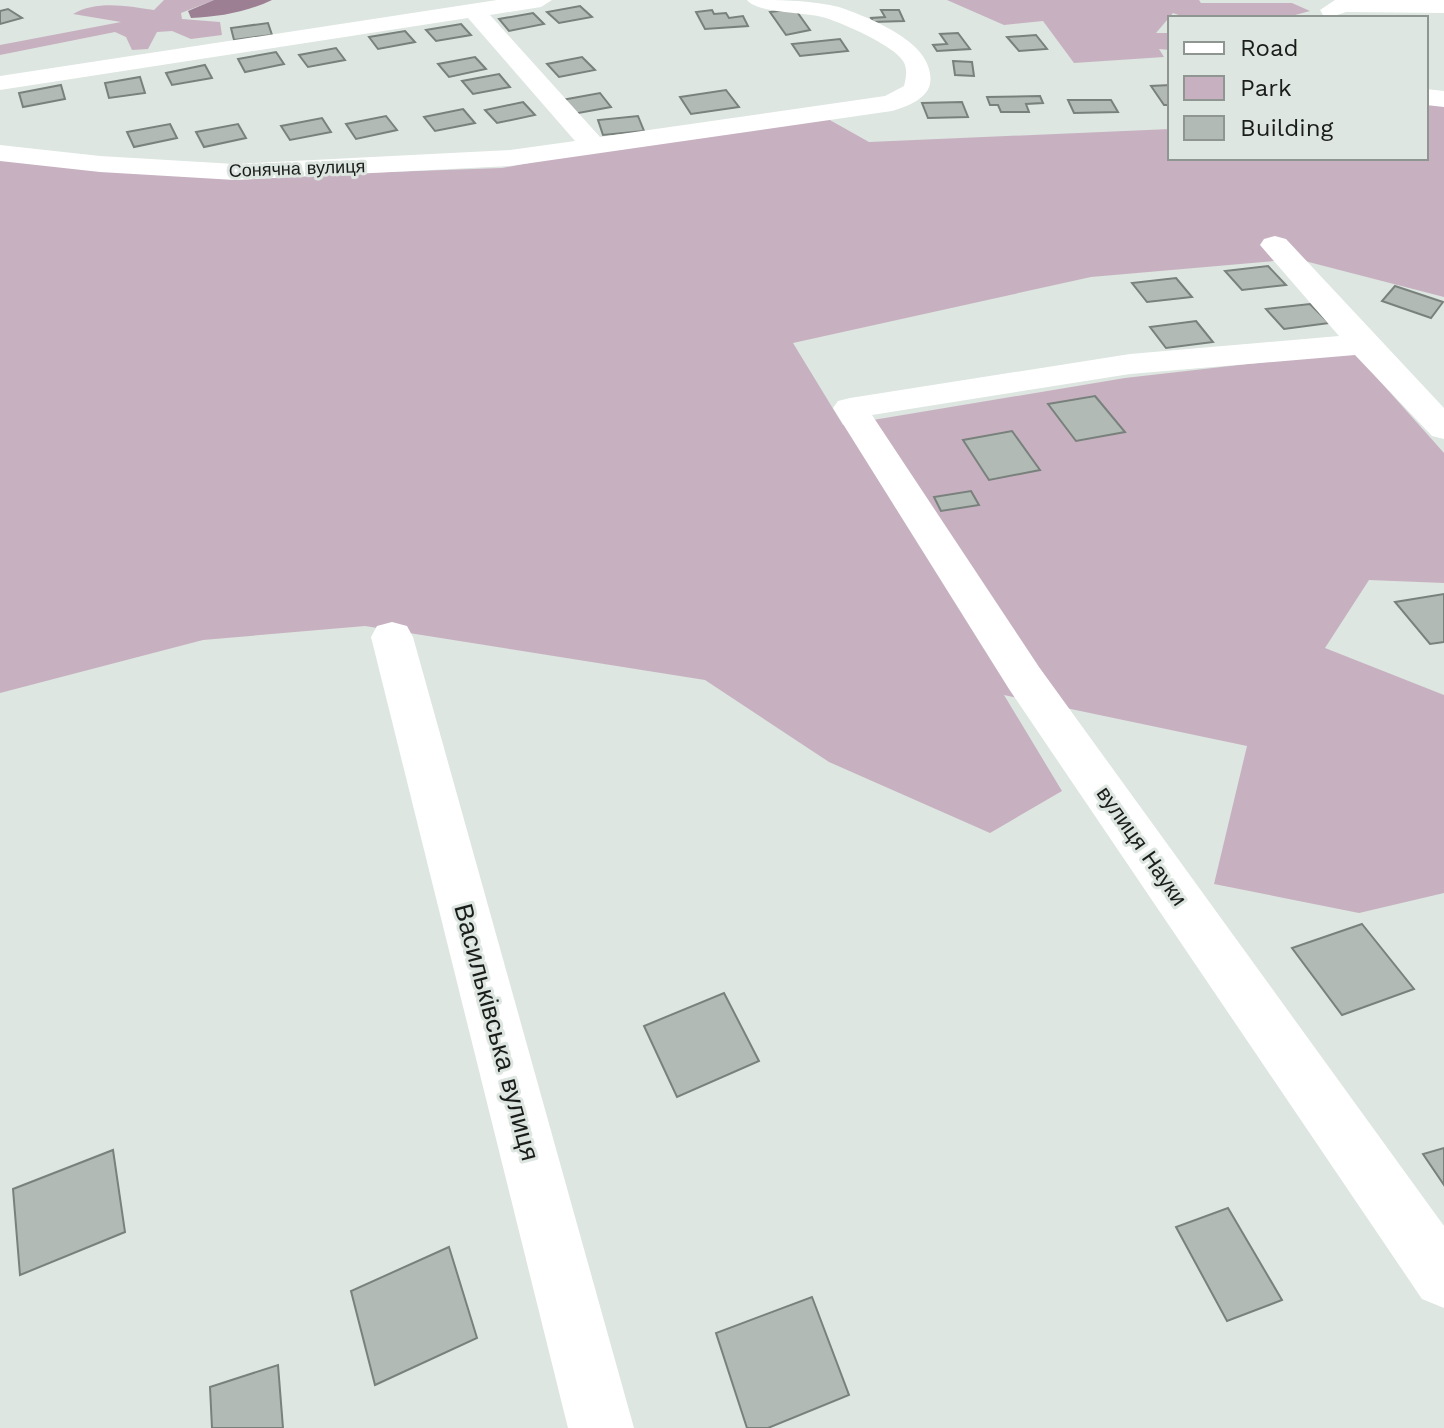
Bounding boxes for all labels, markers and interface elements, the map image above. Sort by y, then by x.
legend [1168,16,1428,160]
text: Road [1240,34,1299,62]
text: Park [1240,74,1292,102]
text: Building [1240,114,1333,142]
street label: Сонячна вулиця [228,155,366,181]
street label: вулиця Науки [1092,782,1192,910]
street label: Васильківська вулиця [448,900,546,1164]

